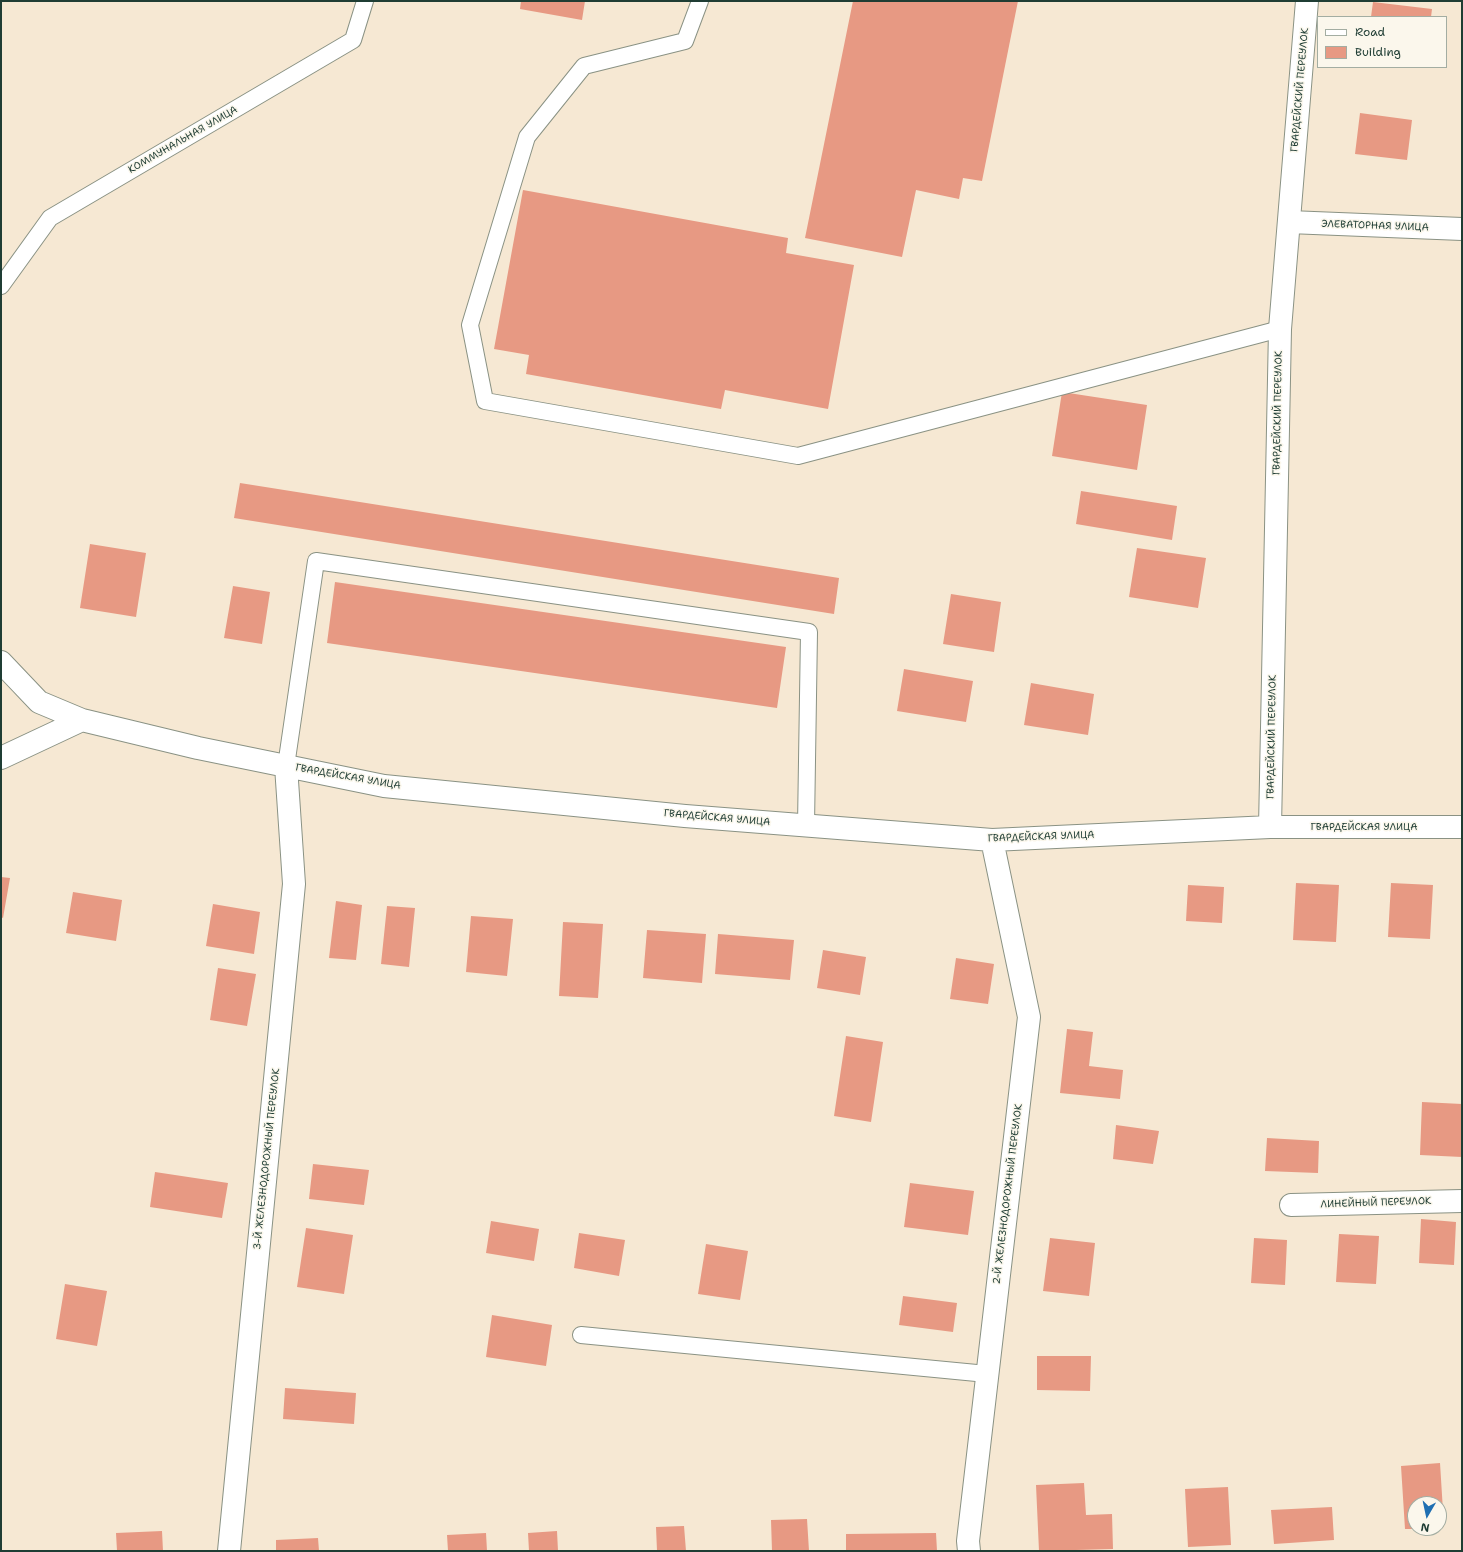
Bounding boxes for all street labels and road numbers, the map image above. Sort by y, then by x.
street label: ГВАРДЕЙСКИЙ ПЕРЕУЛОК [1289,27,1311,153]
street label: КОММУНАЛЬНАЯ УЛИЦА [126,104,240,176]
street label: ЭЛЕВАТОРНАЯ УЛИЦА [1321,218,1429,234]
street label: ГВАРДЕЙСКИЙ ПЕРЕУЛОК [1271,351,1285,475]
street label: ГВАРДЕЙСКИЙ ПЕРЕУЛОК [1265,675,1279,799]
street label: ГВАРДЕЙСКАЯ УЛИЦА [294,762,402,792]
street label: ГВАРДЕЙСКАЯ УЛИЦА [663,807,771,829]
street label: ГВАРДЕЙСКАЯ УЛИЦА [1311,821,1417,833]
street label: ГВАРДЕЙСКАЯ УЛИЦА [987,829,1095,845]
street label: 3-Й ЖЕЛЕЗНОДОРОЖНЫЙ ПЕРЕУЛОК [252,1068,282,1250]
street label: 2-Й ЖЕЛЕЗНОДОРОЖНЫЙ ПЕРЕУЛОК [991,1103,1025,1285]
street label: ЛИНЕЙНЫЙ ПЕРЕУЛОК [1320,1195,1432,1211]

